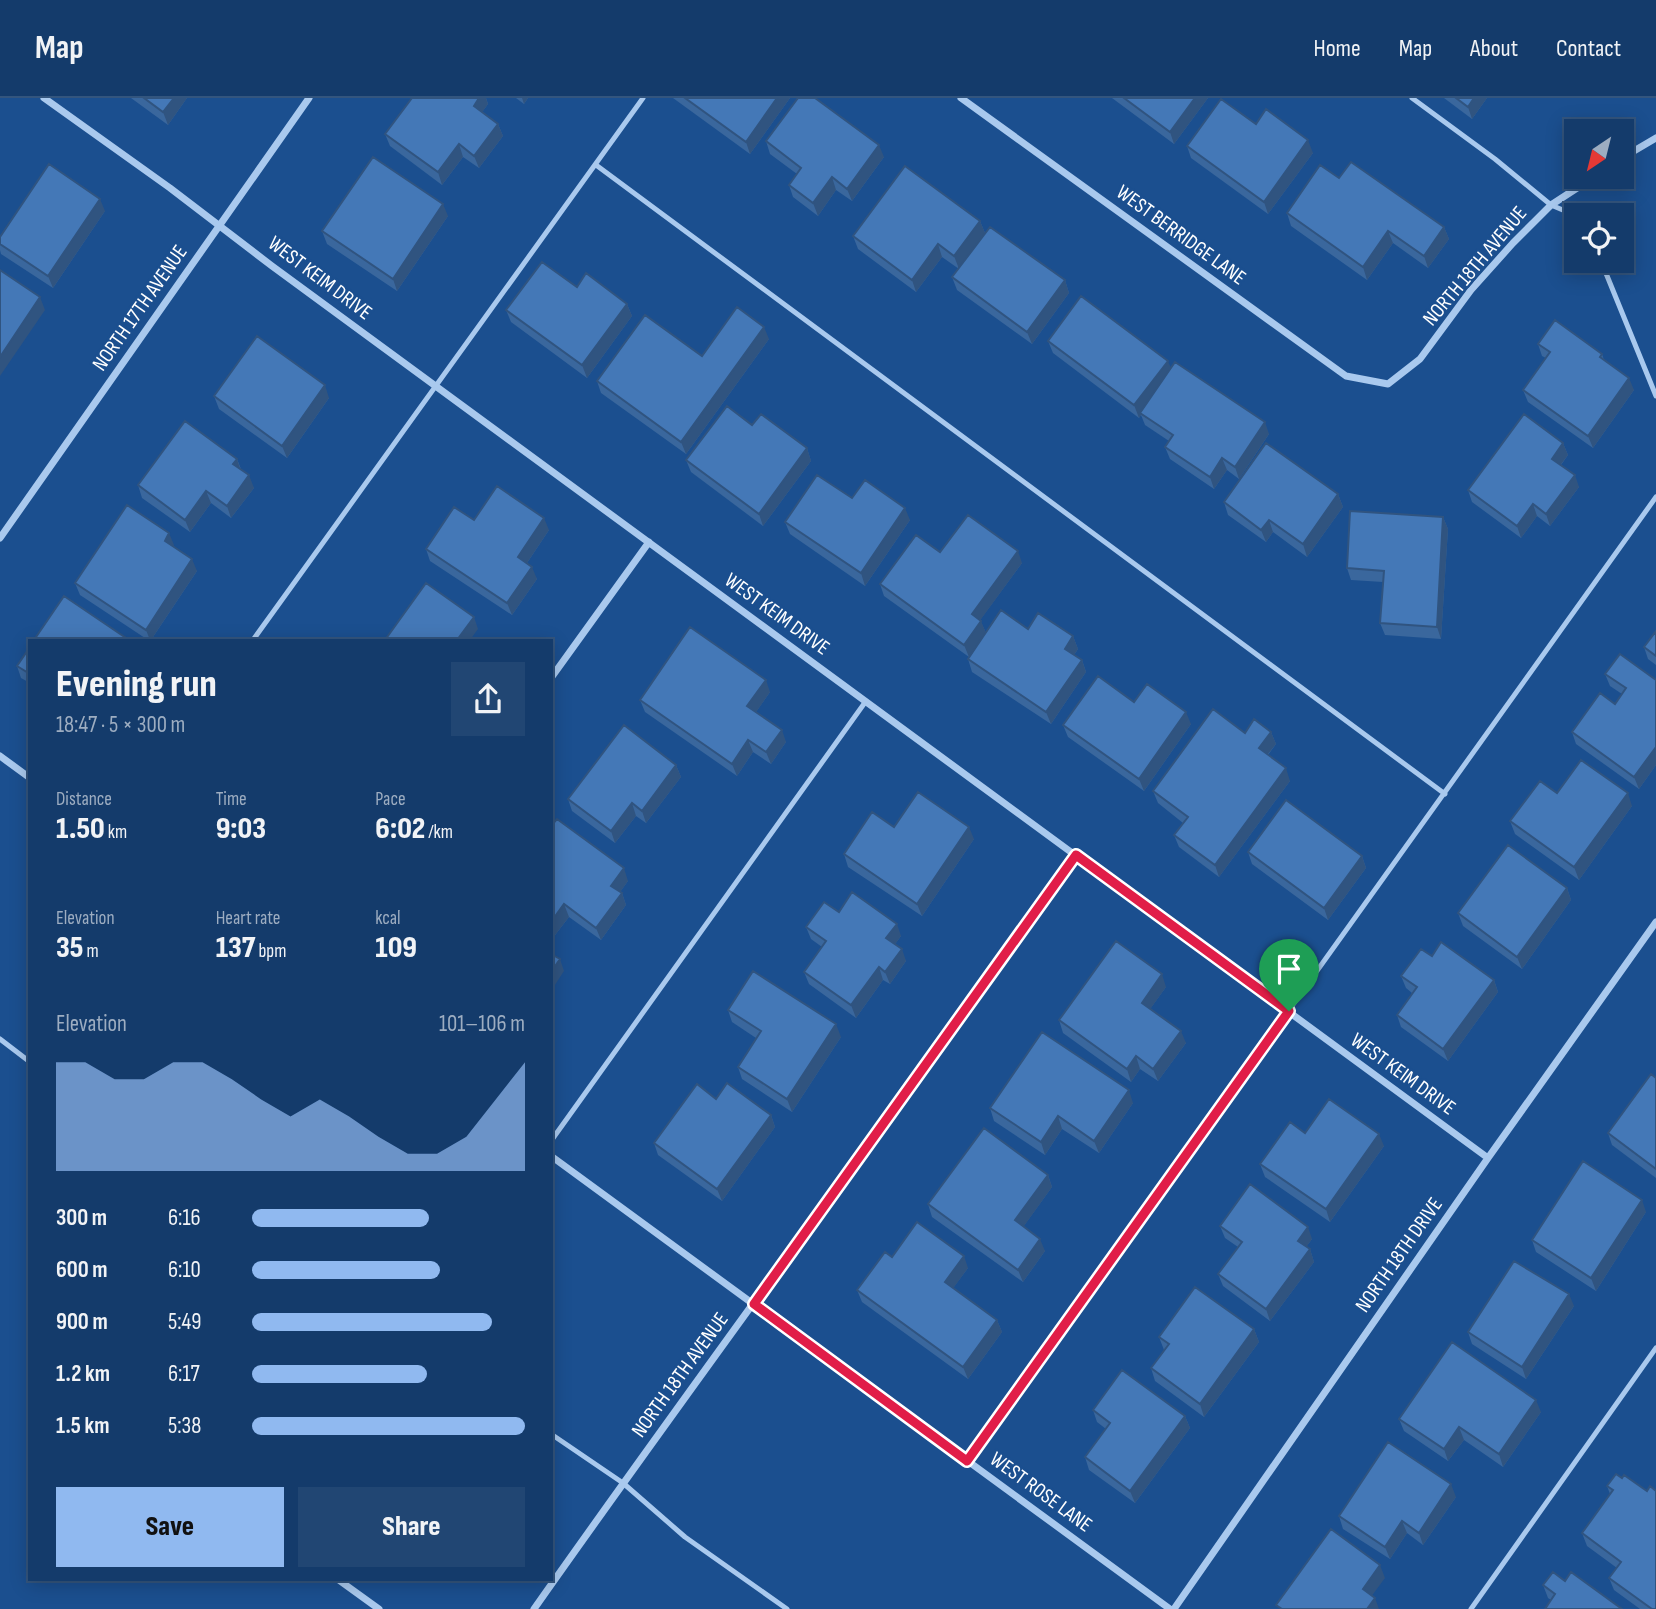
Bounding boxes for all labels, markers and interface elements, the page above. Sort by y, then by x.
text: Map [35,28,84,68]
text: Home [1313,34,1361,63]
text: Map [1399,34,1432,63]
text: About [1470,34,1518,63]
text: Contact [1556,34,1621,63]
north arrow [1564,119,1634,189]
map controls [1564,119,1634,273]
street label: WEST BERRIDGE LANE [1111,180,1251,290]
street label: NORTH 18TH AVENUE [1418,201,1532,331]
button: locate [1564,203,1634,273]
street label: WEST KEIM DRIVE [263,231,377,325]
street label: NORTH 17TH AVENUE [87,240,193,376]
street label: WEST KEIM DRIVE [720,568,834,660]
text: Evening run [56,662,217,707]
button: share [451,662,525,736]
text: 18:47 · 5 × 300 m [56,711,185,739]
text: Distance [56,788,112,811]
text: Time [216,788,247,811]
text: Pace [375,788,406,811]
text: 1.50 [56,811,105,847]
text: 9:03 [216,811,266,847]
text: 6:02 [375,811,425,847]
text: km [105,821,127,844]
text: /km [425,821,453,844]
text: Elevation [56,907,115,930]
text: Heart rate [216,907,281,930]
text: kcal [375,907,400,930]
text: 35 [56,930,83,966]
text: 137 [216,930,255,966]
text: 109 [375,930,417,966]
pin [1259,939,1319,1011]
text: m [83,940,99,963]
text: bpm [255,940,286,963]
icon: arrive [1270,950,1308,988]
text: Elevation [56,1010,127,1038]
text: 101–106 m [439,1010,525,1038]
street label: WEST KEIM DRIVE [1346,1028,1460,1120]
street label: NORTH 18TH DRIVE [1350,1193,1448,1317]
text: 300 m [56,1204,107,1232]
text: 6:16 [168,1204,201,1232]
text: 600 m [56,1256,108,1284]
text: 6:10 [168,1256,201,1284]
text: 900 m [56,1308,108,1336]
text: 5:49 [168,1308,201,1336]
street label: NORTH 18TH AVENUE [626,1308,734,1442]
text: 1.2 km [56,1360,110,1388]
text: 6:17 [168,1360,200,1388]
text: 1.5 km [56,1412,109,1440]
text: 5:38 [168,1412,201,1440]
street label: WEST ROSE LANE [985,1447,1097,1537]
button: Save [56,1487,284,1567]
button: Share [298,1487,525,1567]

